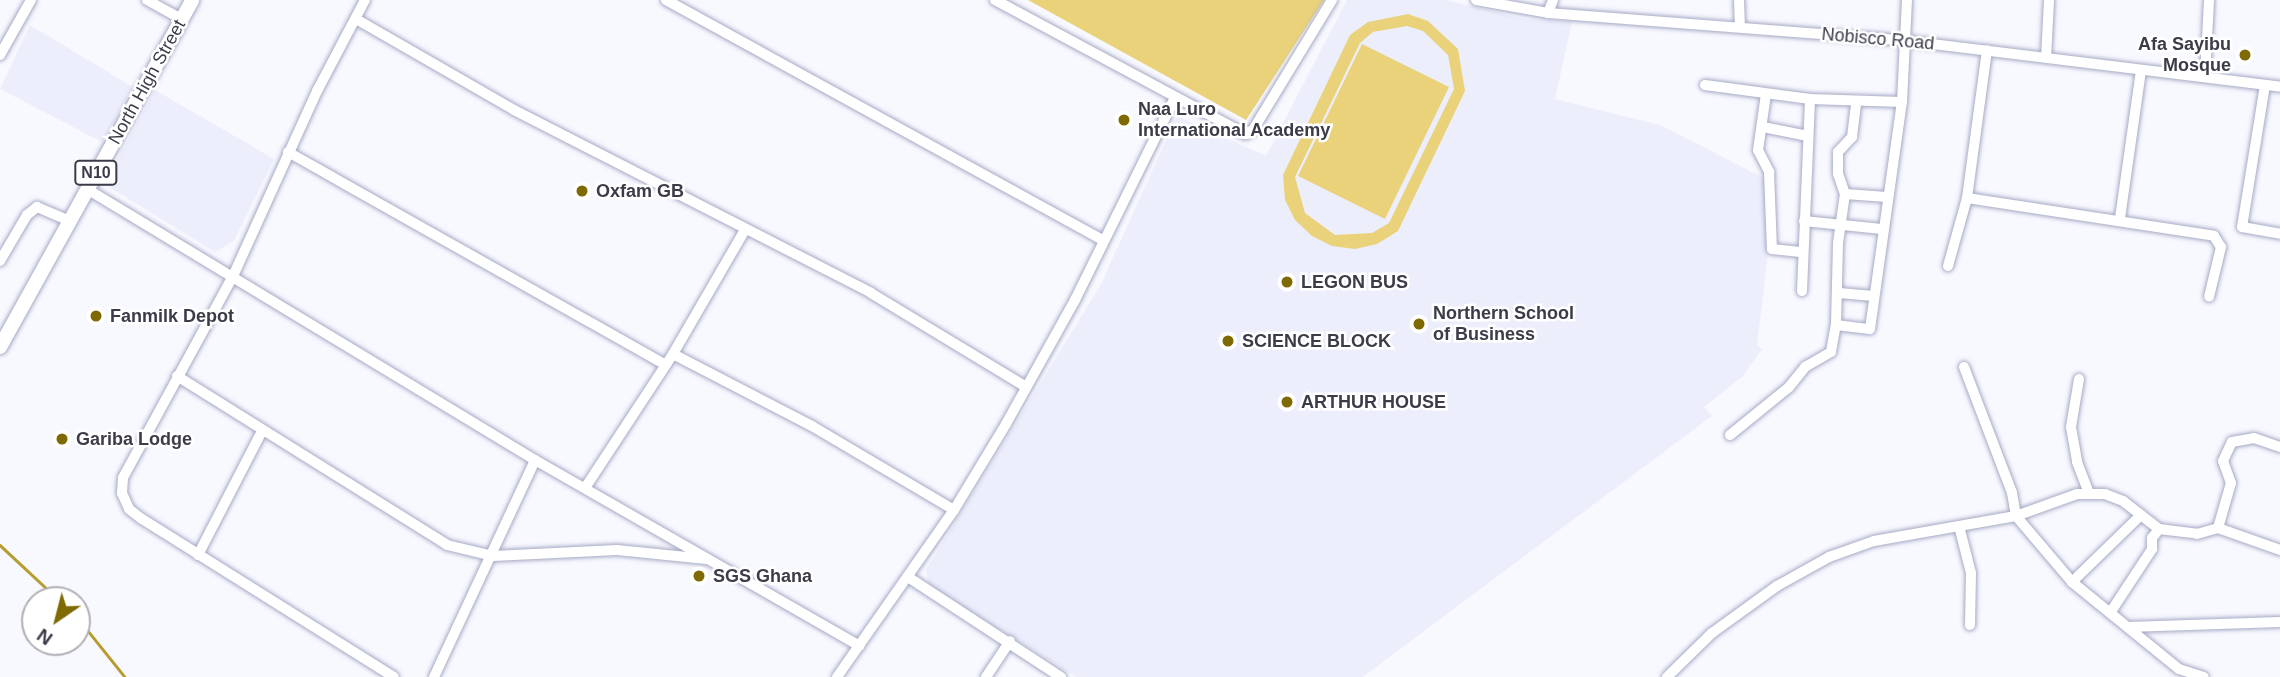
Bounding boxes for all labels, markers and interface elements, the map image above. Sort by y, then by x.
street label: North High Street [104,16,190,148]
street label: Nobisco Road [1821,23,1935,55]
place label: Afa Sayibu Mosque [2138,34,2231,76]
marker: Afa Sayibu Mosque [2237,47,2253,63]
place label: Naa Luro International Academy [1138,99,1331,142]
marker: Naa Luro International Academy [1116,112,1132,128]
road number: N10 [73,160,119,186]
place label: Oxfam GB [596,180,684,202]
marker: Oxfam GB [574,183,590,199]
place label: LEGON BUS [1301,271,1408,293]
marker: LEGON BUS [1279,274,1295,290]
place label: Northern School of Business [1433,303,1574,346]
place label: Fanmilk Depot [110,305,234,327]
marker: Fanmilk Depot [88,308,104,324]
marker: Northern School of Business [1411,316,1427,332]
place label: SCIENCE BLOCK [1242,330,1391,352]
marker: SCIENCE BLOCK [1220,333,1236,349]
place label: ARTHUR HOUSE [1301,391,1446,413]
marker: ARTHUR HOUSE [1279,394,1295,410]
place label: Gariba Lodge [76,428,192,450]
marker: Gariba Lodge [54,431,70,447]
place label: SGS Ghana [713,565,812,587]
marker: SGS Ghana [691,568,707,584]
north arrow [21,586,91,656]
text: N [33,624,56,650]

